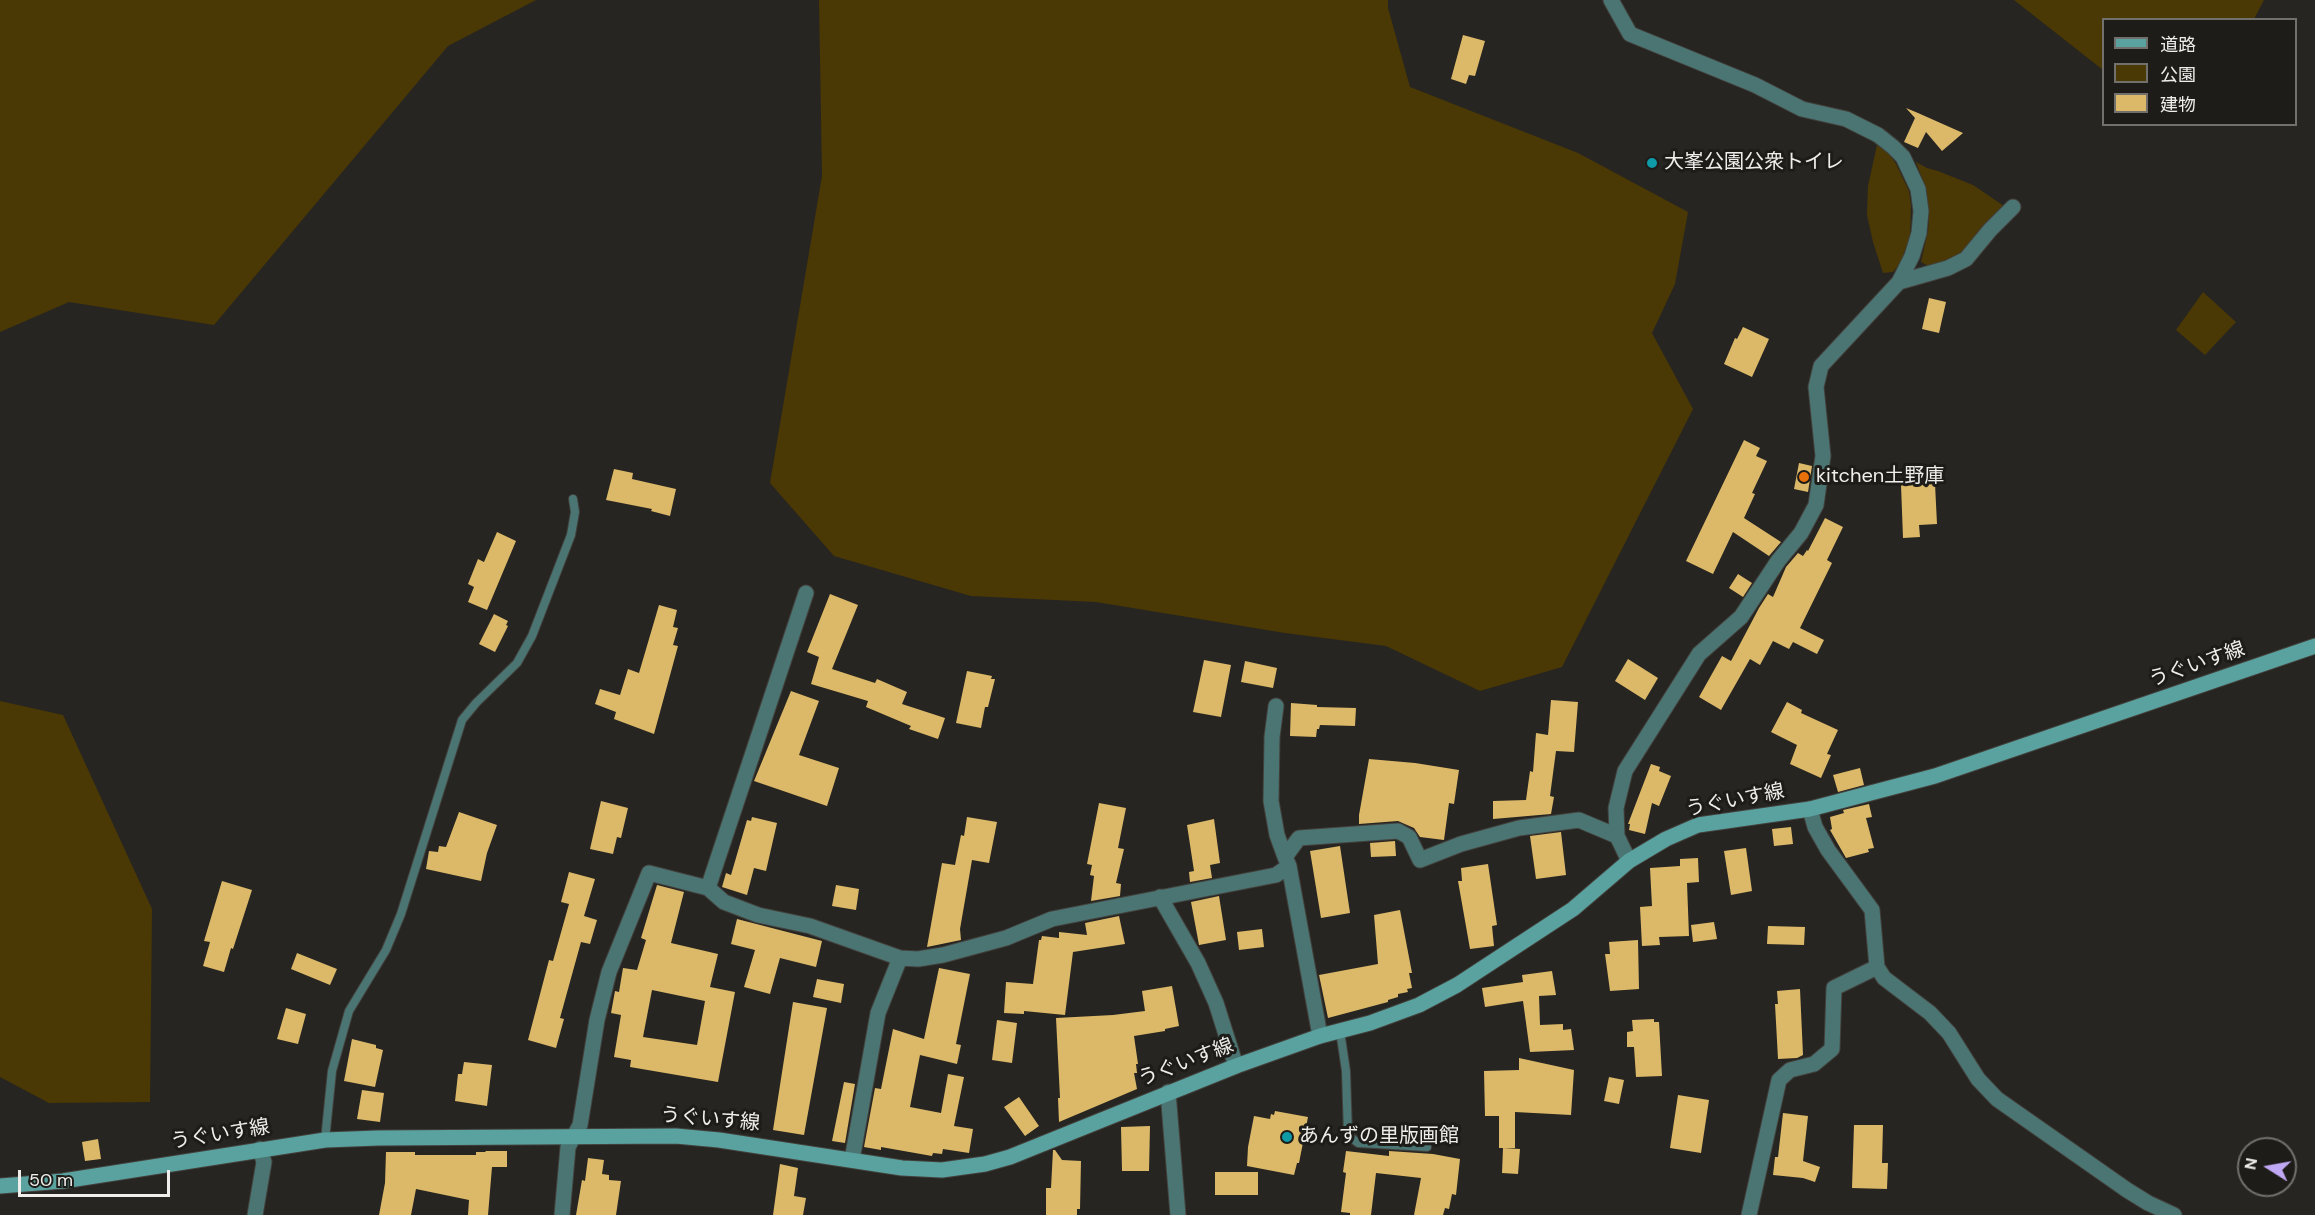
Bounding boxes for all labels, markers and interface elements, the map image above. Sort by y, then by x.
legend [2102,18,2297,126]
text: 道路 [2160,33,2196,57]
text: 公園 [2160,63,2196,87]
text: 建物 [2160,93,2196,117]
place label: 大峯公園公衆トイレ [1664,151,1844,175]
marker: 大峯公園公衆トイレ [1645,156,1659,170]
place label: kitchen土野庫 [1816,465,1944,489]
marker: kitchen土野庫 [1797,470,1811,484]
street label: うぐいす線 [2146,637,2248,693]
street label: うぐいす線 [1684,780,1786,822]
street label: うぐいす線 [1135,1034,1237,1092]
street label: うぐいす線 [659,1104,761,1136]
street label: うぐいす線 [169,1115,271,1155]
place label: あんずの里版画館 [1299,1125,1459,1149]
marker: あんずの里版画館 [1280,1130,1294,1144]
north arrow [2237,1137,2297,1197]
text: N [2239,1156,2262,1172]
scale bar [21,1158,172,1196]
text: 50 m [29,1168,73,1192]

